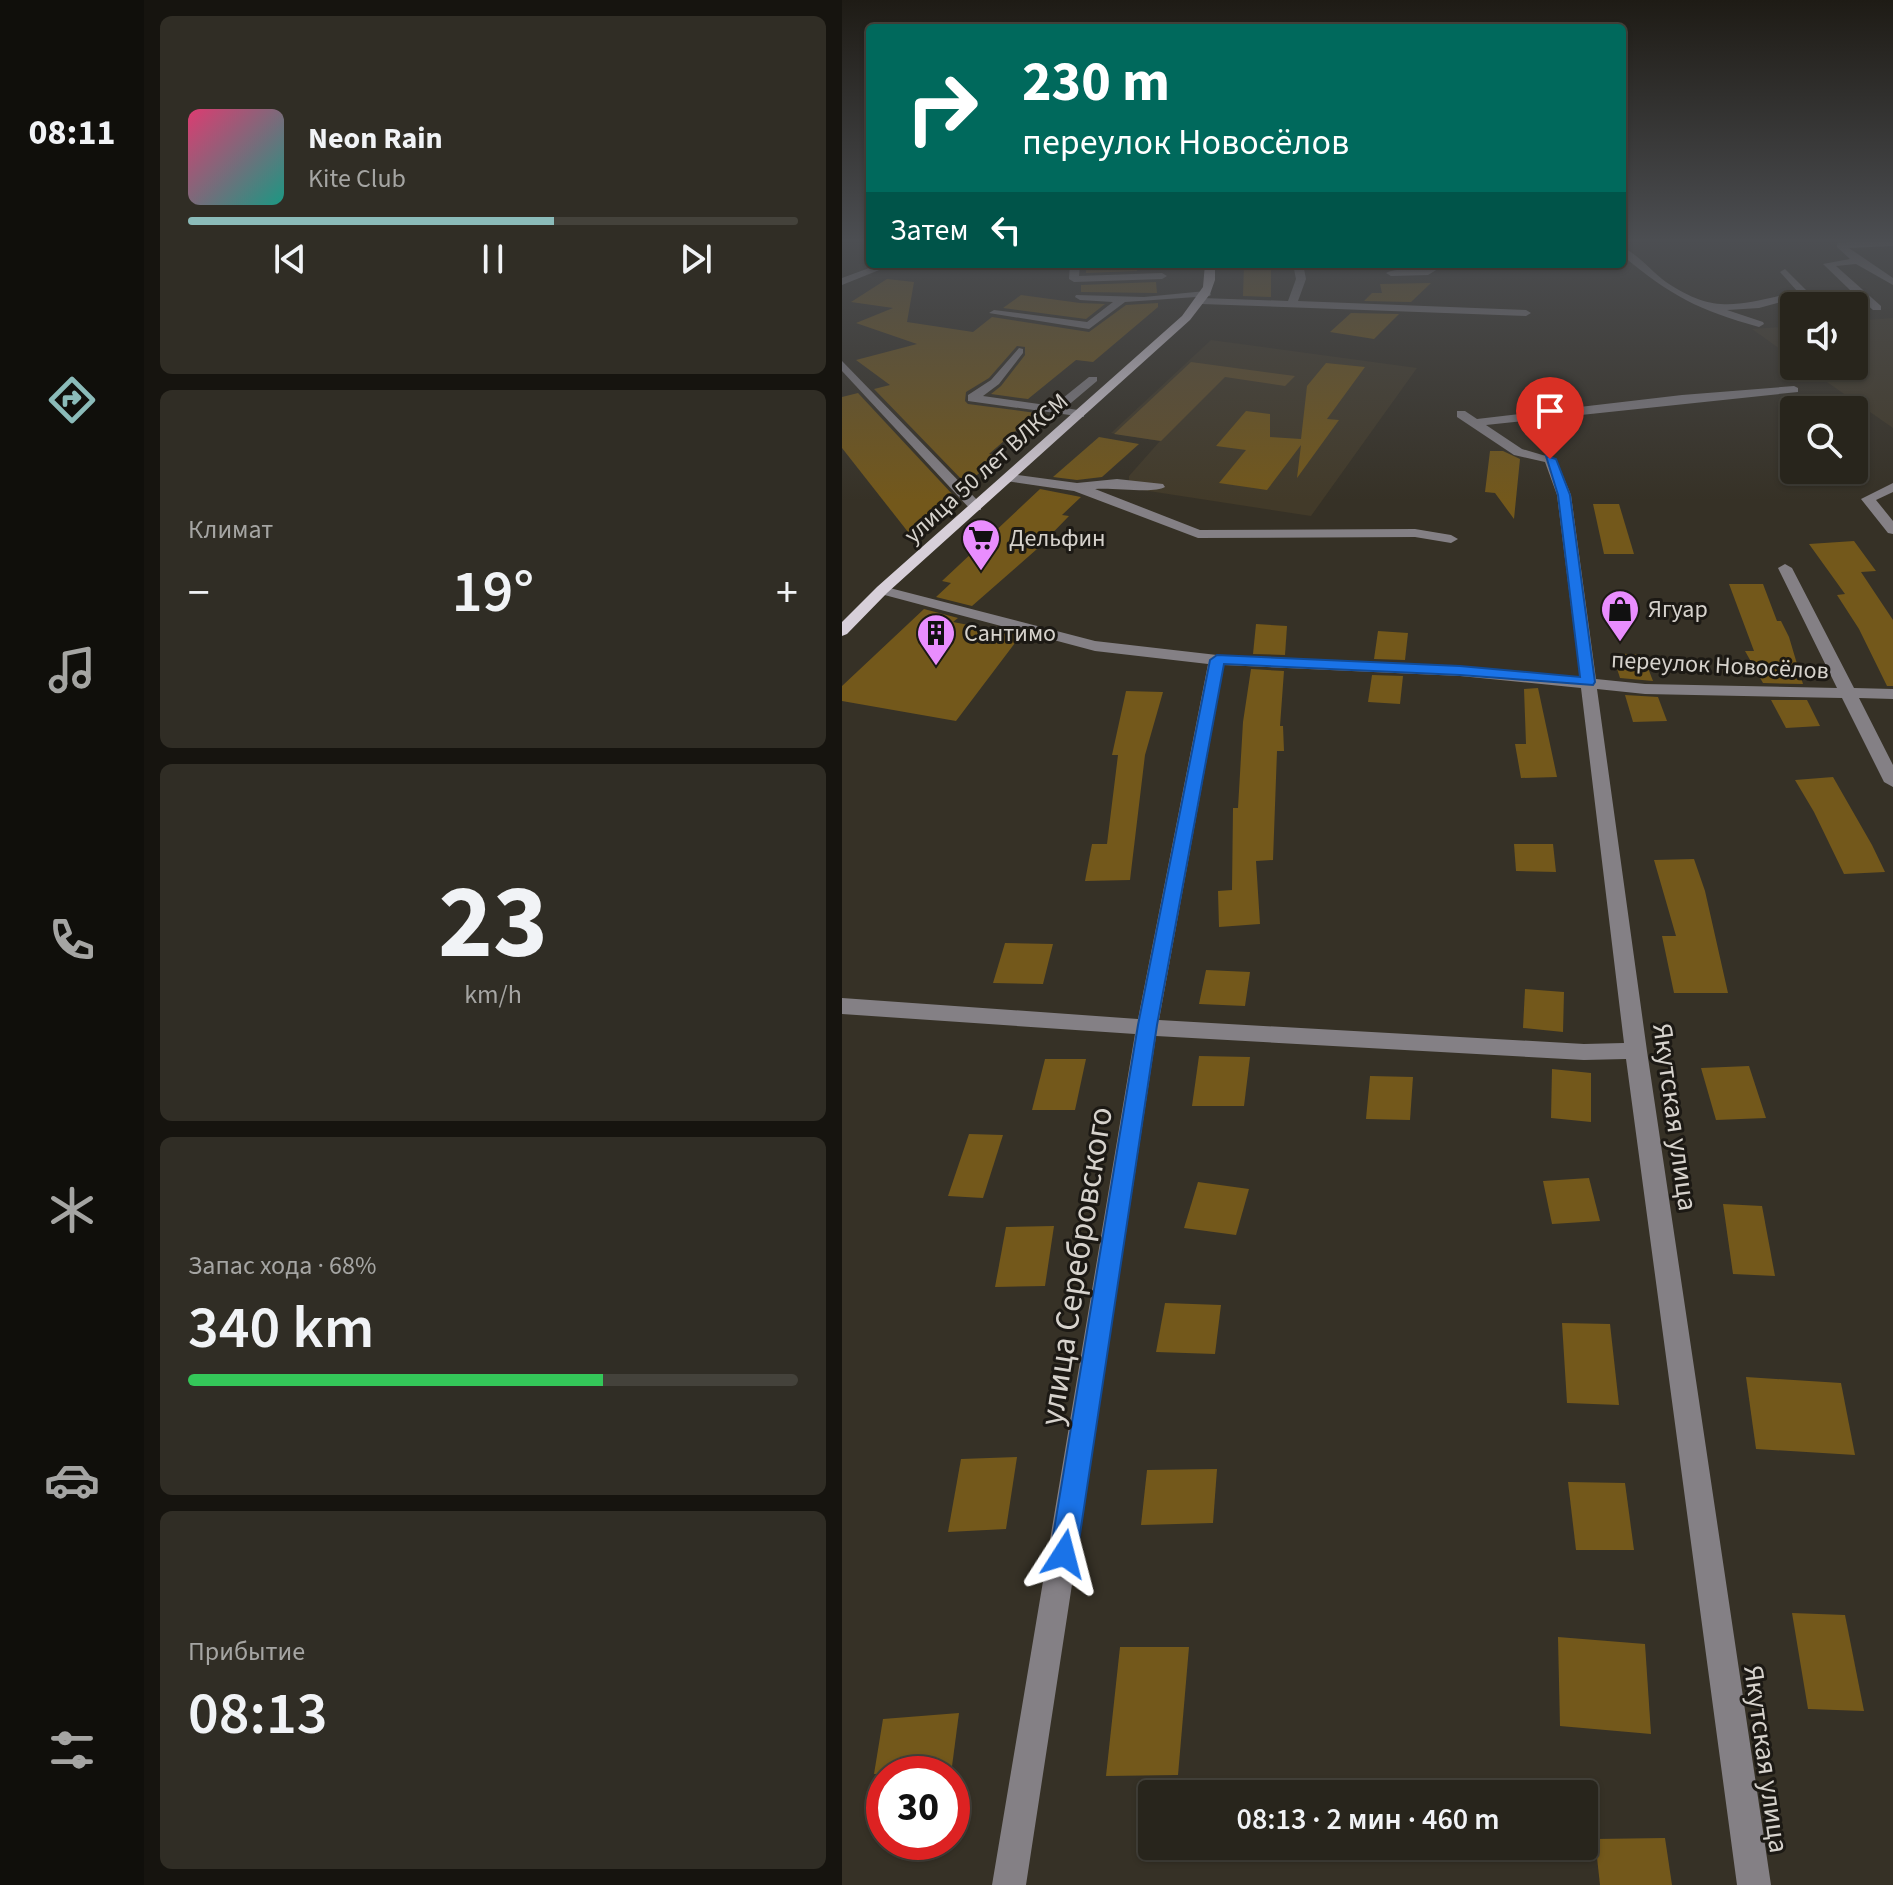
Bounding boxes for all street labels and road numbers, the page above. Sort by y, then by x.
street label: улица 50 лет ВЛКСМ [896,385,1076,552]
street label: переулок Новосёлов [1610,642,1830,689]
street label: Якутская улица [1642,1021,1708,1214]
street label: улица Серебровского [1027,1103,1126,1429]
street label: Якутская улица [1733,1663,1799,1856]

